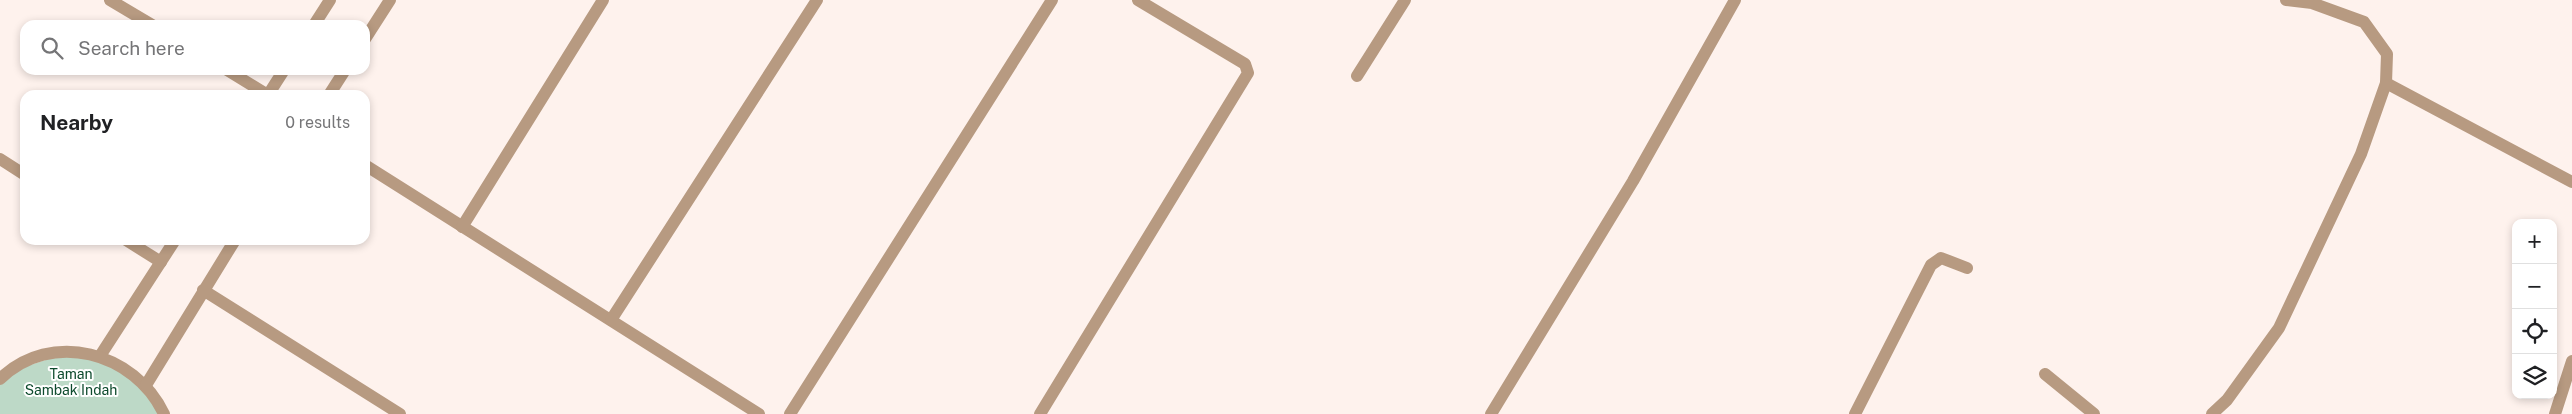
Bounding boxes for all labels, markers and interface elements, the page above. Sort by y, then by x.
search box [20,20,370,75]
icon: search [38,34,66,62]
text: Search here [78,37,185,59]
text: Nearby [40,110,113,135]
text: 0 results [285,113,350,132]
map controls [2512,219,2557,399]
button: + [2512,219,2557,264]
button: − [2512,264,2557,309]
button: locate [2512,309,2557,354]
button: layers [2512,354,2557,399]
park label: Taman Sambak Indah [25,366,117,398]

